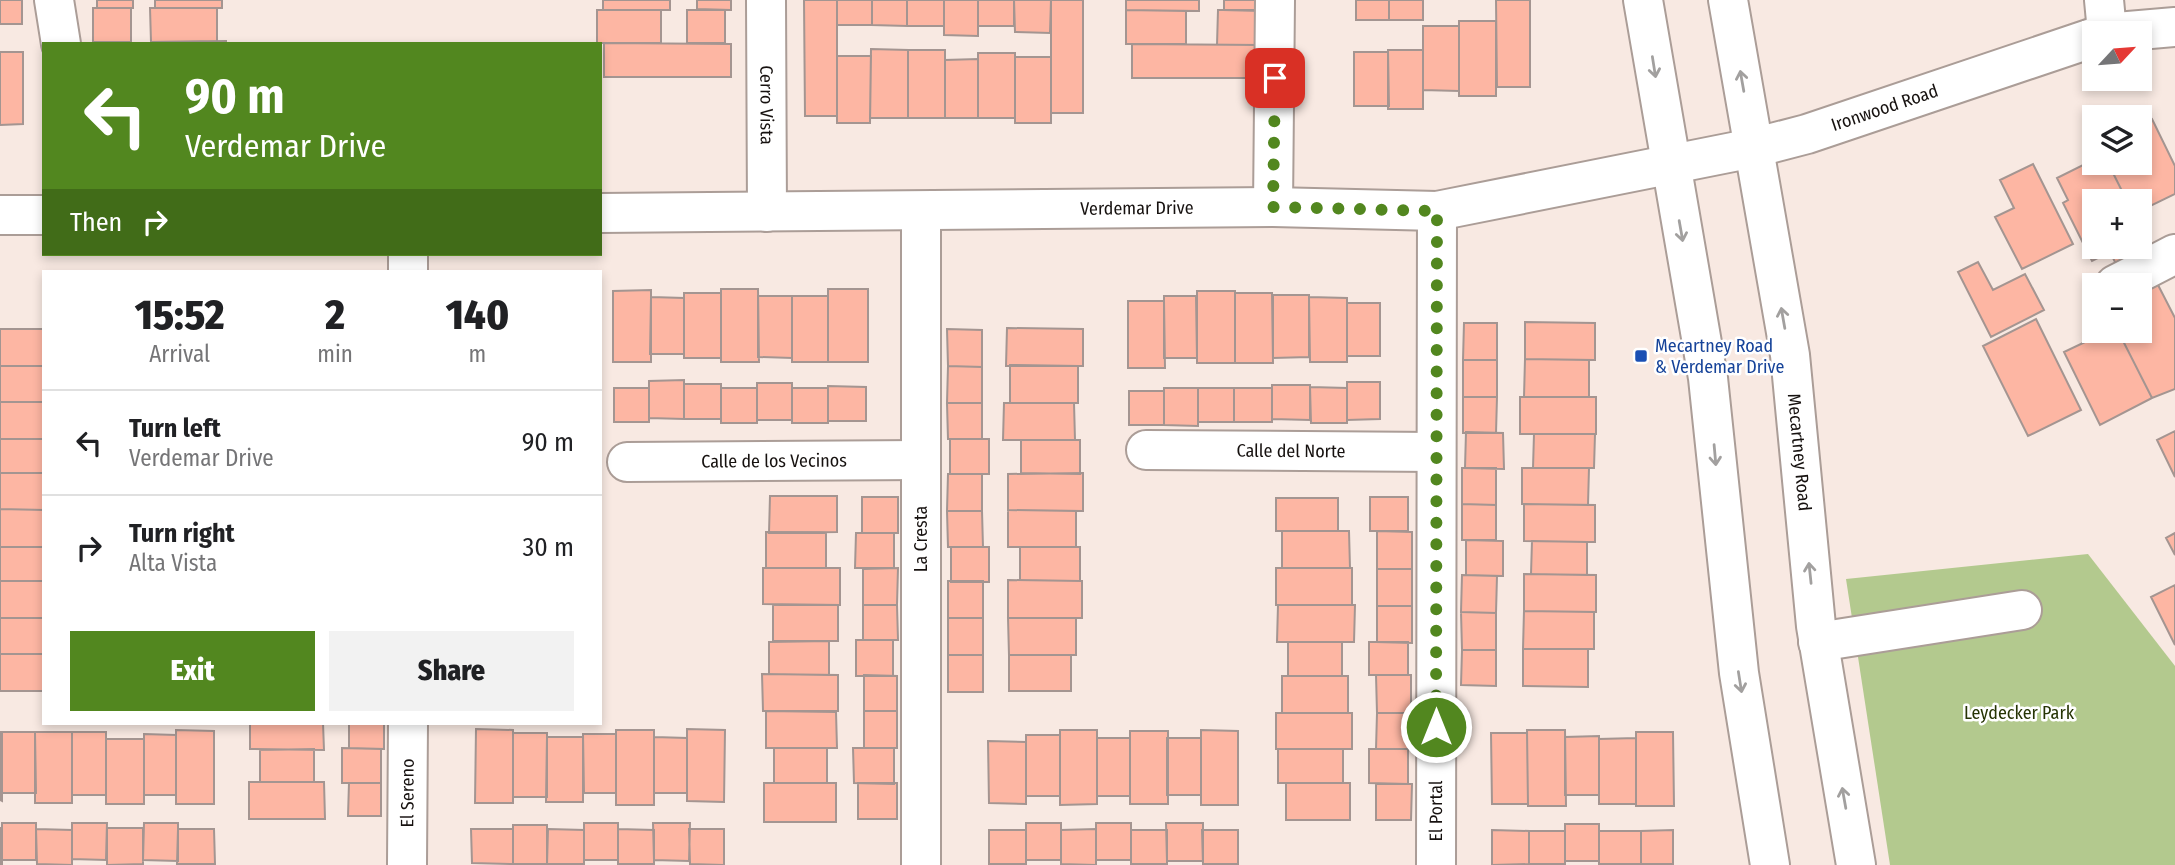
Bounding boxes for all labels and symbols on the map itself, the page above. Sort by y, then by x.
north arrow [2082,21,2152,91]
pin [1245,48,1305,108]
one-way arrow [1648,55,1661,78]
street label: Cerro Vista [755,65,778,145]
one-way arrow [1735,70,1748,93]
street label: Ironwood Road [1828,80,1941,136]
street label: Verdemar Drive [1080,197,1194,220]
one-way arrow [1675,219,1689,242]
one-way arrow [1776,307,1789,330]
place label: Mecartney Road & Verdemar Drive [1655,335,1785,378]
marker: Mecartney Road & Verdemar Drive [1633,348,1649,364]
street label: Mecartney Road [1783,392,1816,512]
street label: Calle del Norte [1236,440,1346,462]
one-way arrow [1709,444,1722,466]
street label: Calle de los Vecinos [701,450,847,472]
street label: La Cresta [910,505,932,572]
one-way arrow [1804,562,1817,585]
one-way arrow [1734,670,1747,692]
position arrow [1399,690,1473,764]
park label: Leydecker Park [1964,702,2075,724]
street label: El Sereno [396,759,419,827]
street label: El Portal [1425,780,1447,842]
one-way arrow [1837,787,1850,810]

